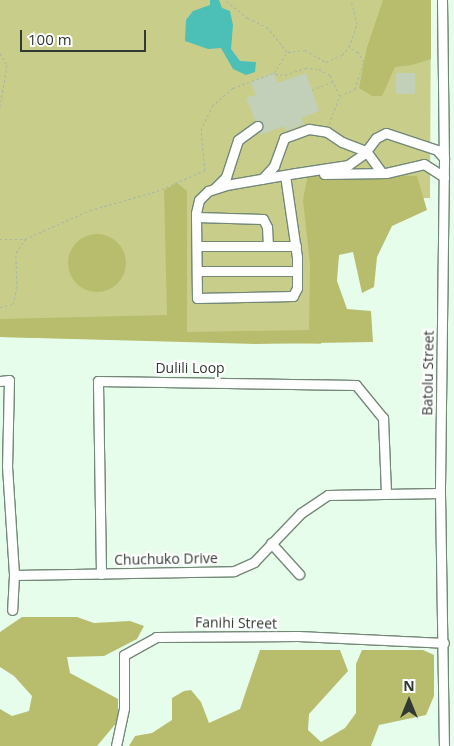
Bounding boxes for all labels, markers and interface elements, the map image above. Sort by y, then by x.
scale bar [22,20,149,52]
text: 100 m [28,29,72,49]
street label: Batolu Street [419,330,437,416]
street label: Dulili Loop [155,360,225,376]
street label: Chuchuko Drive [114,550,218,568]
street label: Fanihi Street [195,614,277,632]
north arrow [384,676,434,726]
text: N [403,676,415,695]

